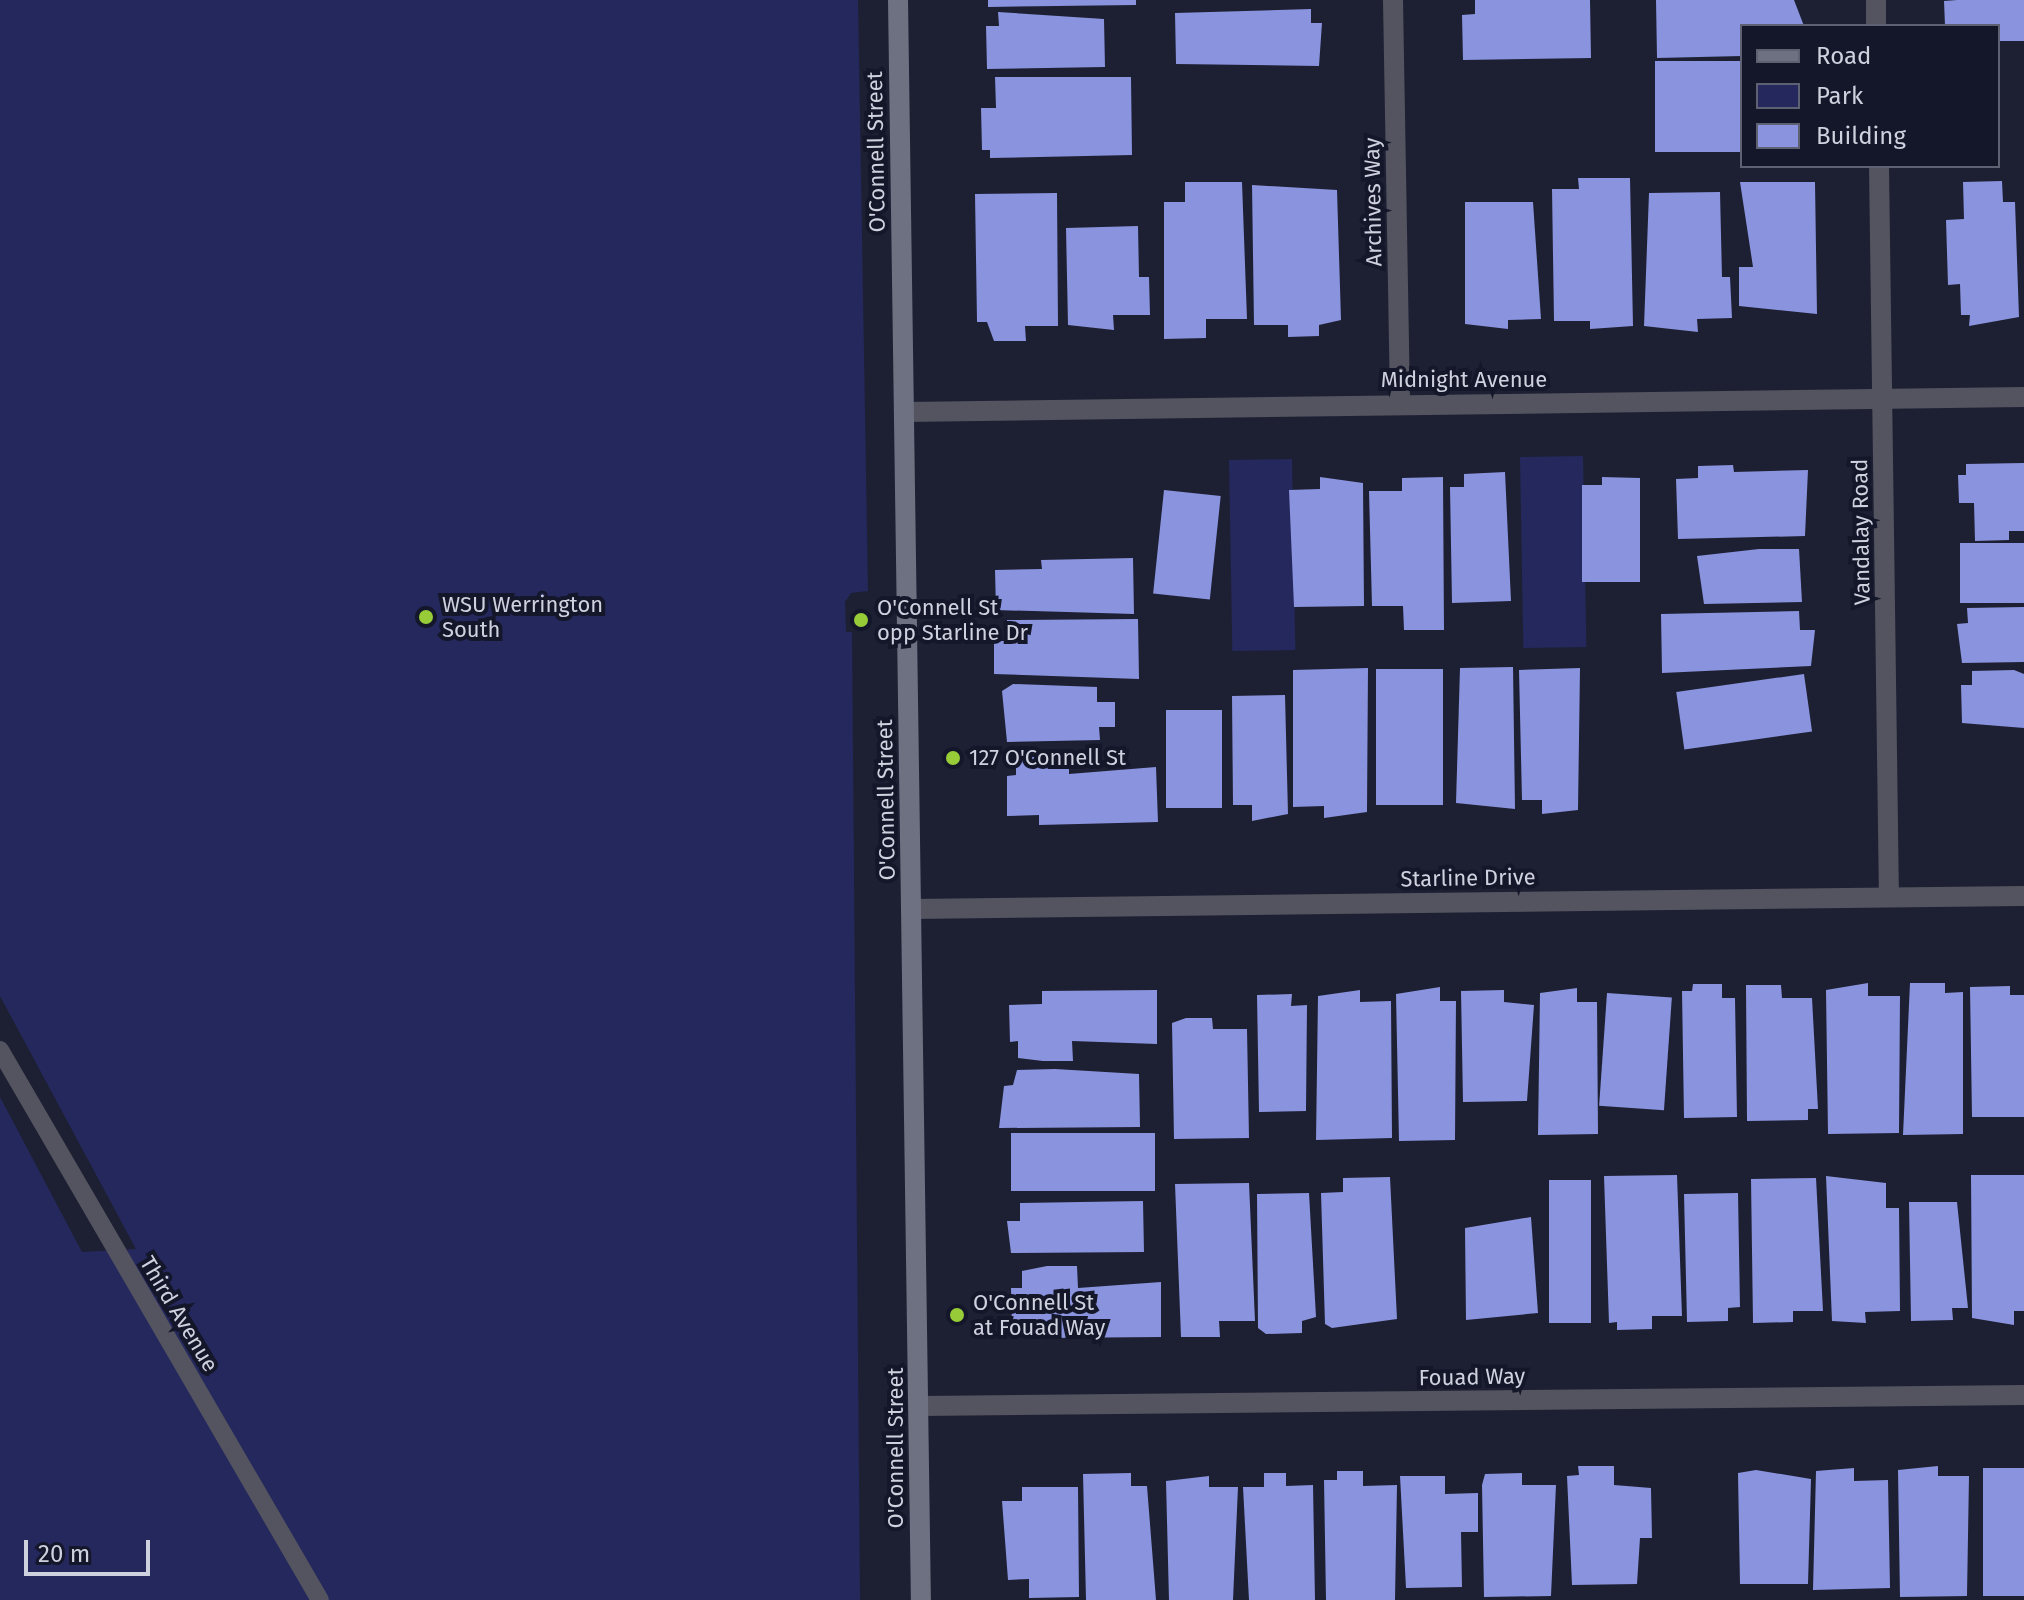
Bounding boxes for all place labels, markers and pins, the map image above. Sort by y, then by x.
place label: WSU Werrington South [442,591,603,642]
place label: O'Connell St opp Starline Dr [877,594,1028,646]
marker: WSU Werrington South [417,608,435,626]
marker: O'Connell St opp Starline Dr [852,611,870,629]
place label: 127 O'Connell St [969,745,1126,771]
marker: 127 O'Connell St [944,749,962,767]
place label: O'Connell St at Fouad Way [973,1289,1105,1340]
marker: O'Connell St at Fouad Way [948,1306,966,1324]

